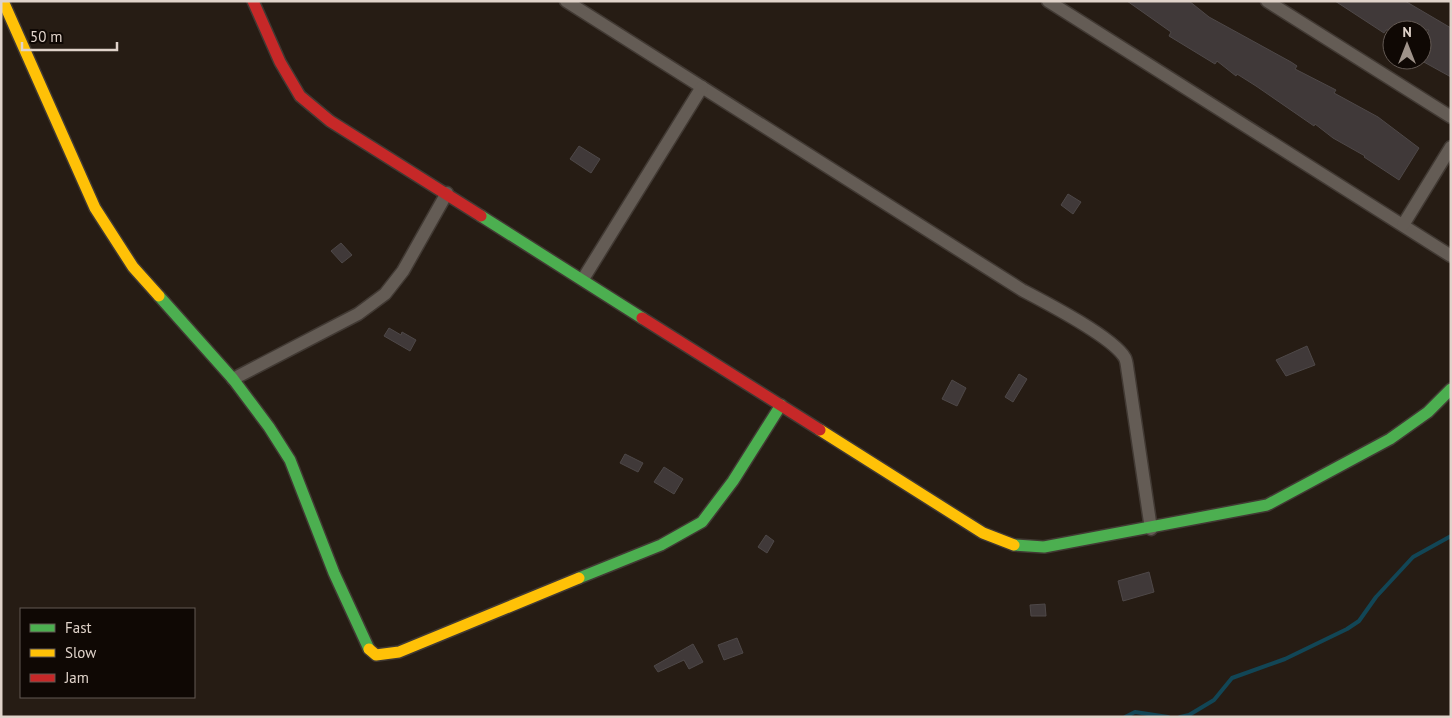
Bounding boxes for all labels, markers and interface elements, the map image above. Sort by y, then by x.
scale bar [22,20,118,52]
north arrow [1382,20,1432,70]
text: N [1402,23,1412,41]
text: 50 m [30,27,63,46]
legend [20,608,195,698]
text: Fast [65,618,92,637]
text: Slow [65,643,96,662]
text: Jam [64,668,89,687]

